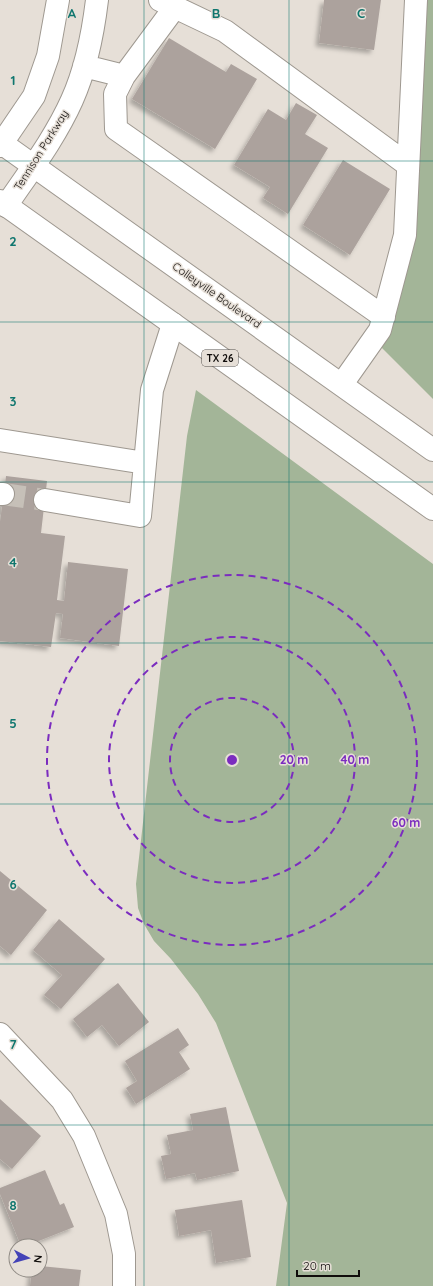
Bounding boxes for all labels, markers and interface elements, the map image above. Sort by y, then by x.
text: A [68,5,77,21]
text: B [212,5,220,21]
text: C [357,5,365,21]
text: 1 [10,72,16,88]
street label: Tennison Parkway [11,107,71,193]
text: 2 [9,233,17,249]
street label: Colleyville Boulevard [170,259,264,331]
road number: TX 26 [202,350,238,366]
text: 3 [10,393,17,409]
text: 4 [9,554,17,570]
text: 5 [9,715,17,731]
text: 20 m [280,752,308,767]
text: 40 m [341,752,369,767]
centre of rings [225,753,239,767]
text: 60 m [392,815,420,830]
text: 6 [9,876,17,892]
text: 7 [9,1036,17,1052]
text: 8 [9,1197,17,1213]
north arrow [8,1238,48,1278]
scale bar [297,1252,359,1278]
text: N [31,1254,45,1264]
text: 20 m [303,1258,331,1273]

